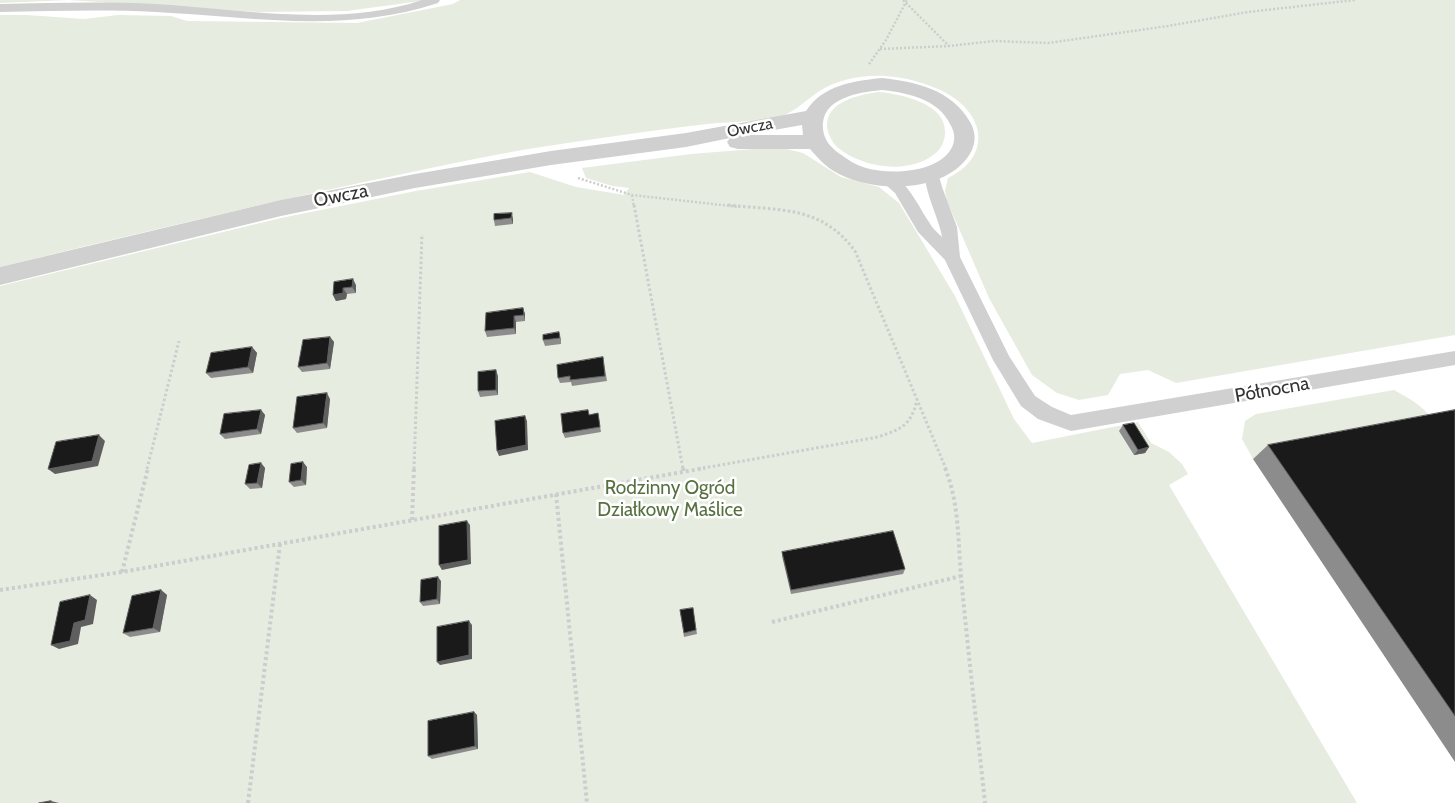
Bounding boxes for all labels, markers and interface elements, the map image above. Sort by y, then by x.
street label: Owcza [725,114,775,142]
street label: Owcza [312,180,370,212]
street label: Północna [1233,372,1311,408]
park label: Rodzinny Ogród Działkowy Maślice [597,477,743,521]

